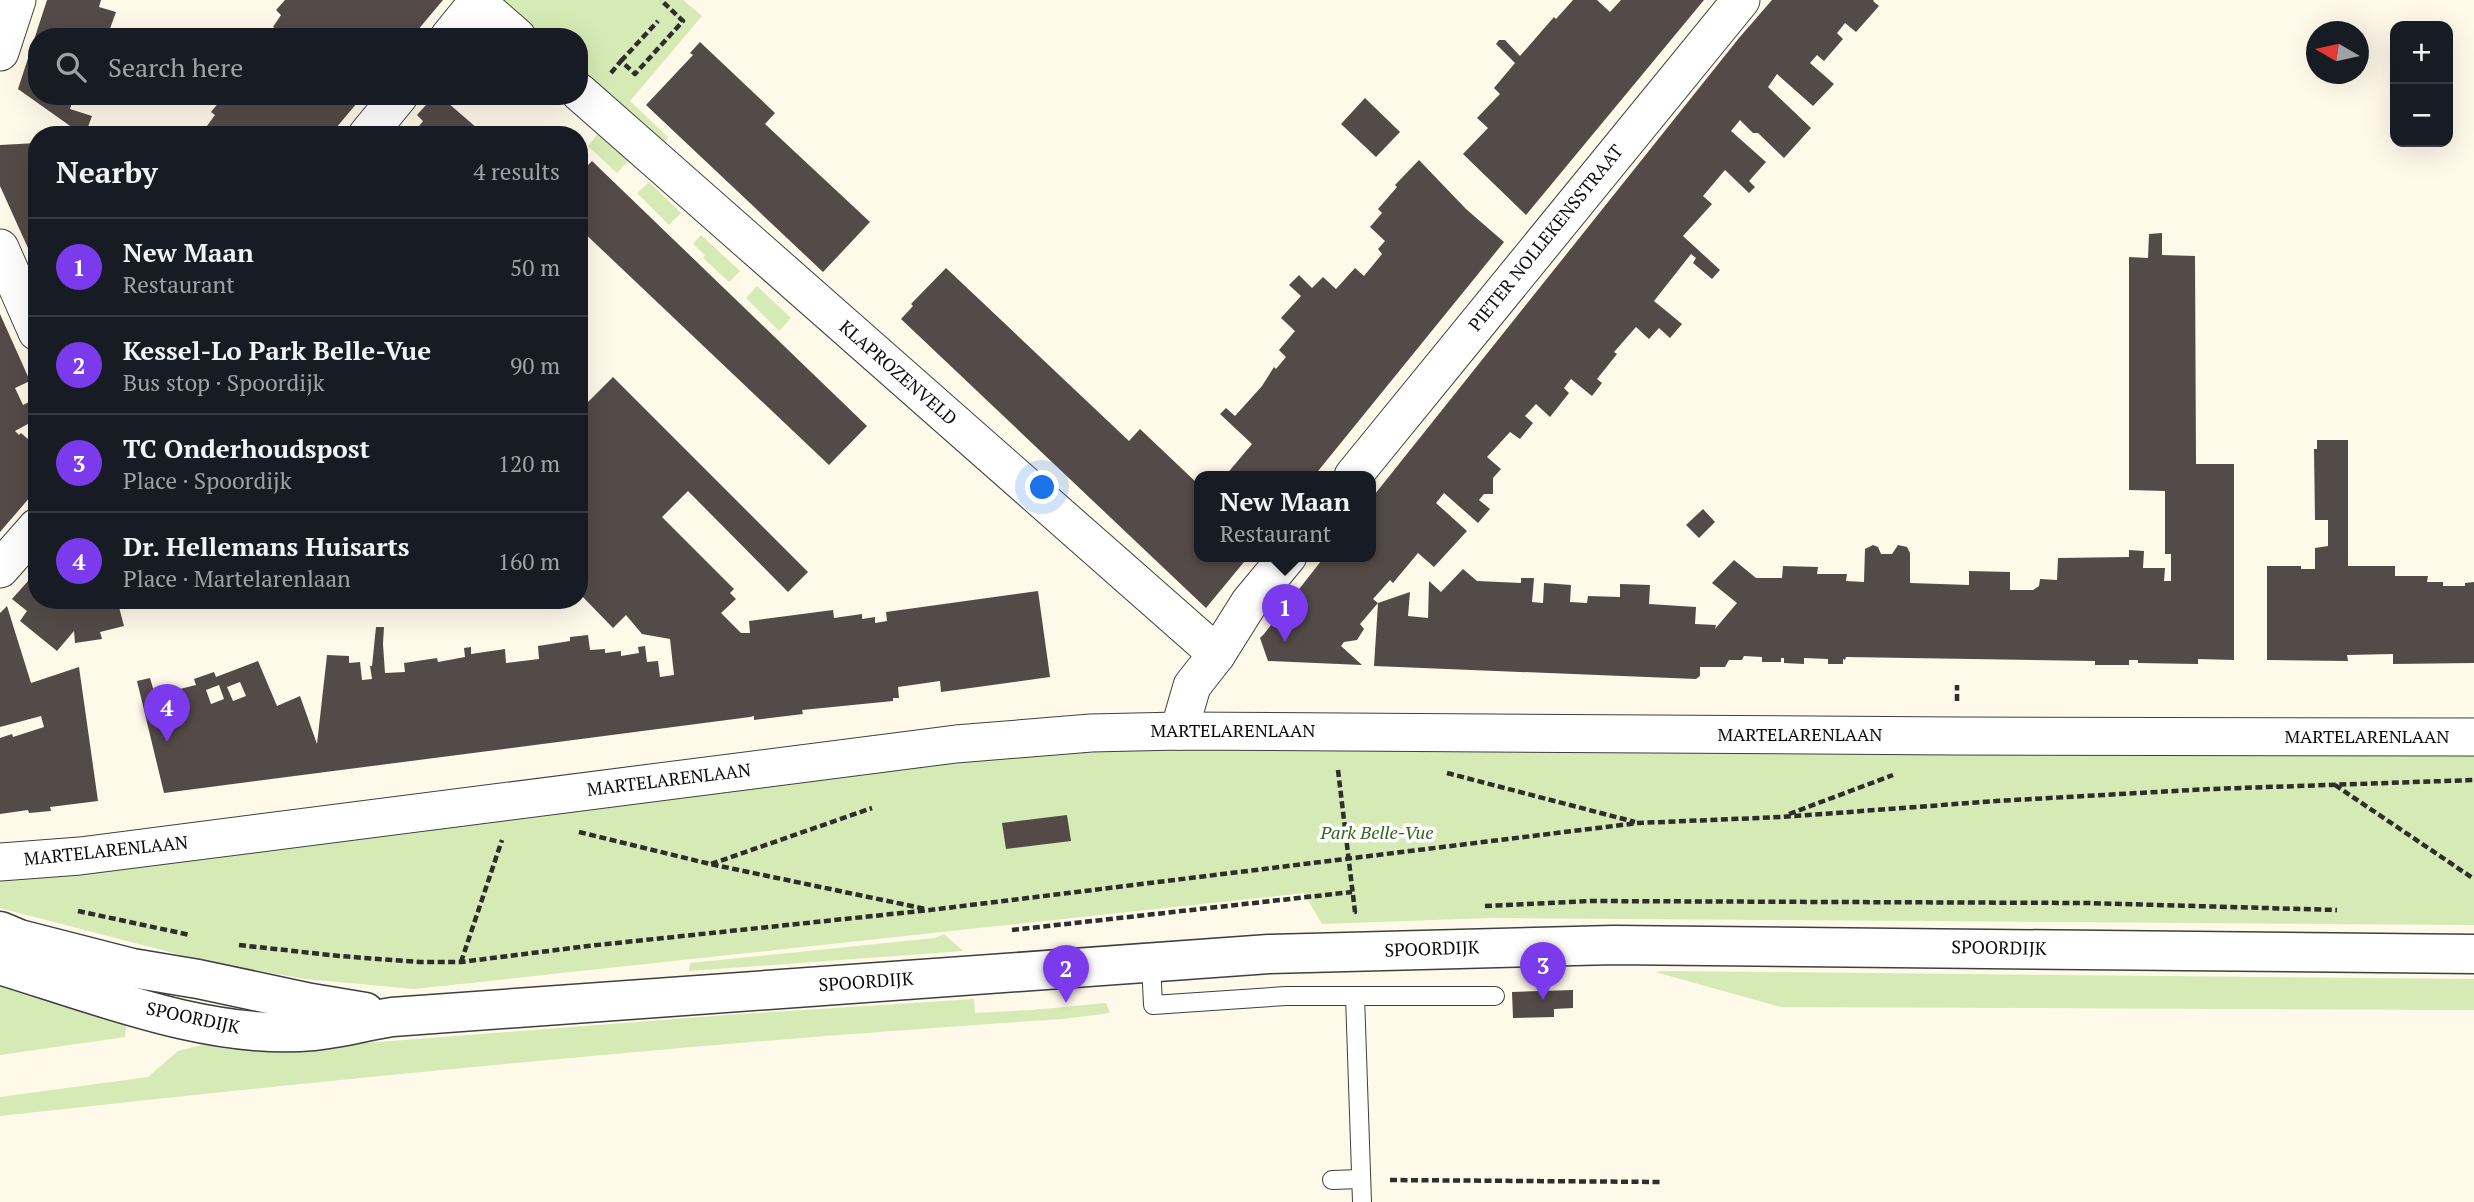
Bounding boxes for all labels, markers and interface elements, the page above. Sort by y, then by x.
north arrow [2306,21,2369,84]
map controls [2390,21,2453,147]
button: + [2390,21,2453,84]
search box [28,28,588,105]
icon: search [52,48,90,86]
text: Search here [108,50,243,84]
button: − [2390,84,2453,147]
street label: PIETER NOLLEKENSSTRAAT [1463,139,1628,336]
text: Nearby [56,152,158,192]
text: 4 results [473,156,560,187]
text: New Maan [123,235,254,269]
text: 1 [73,252,86,283]
text: 50 m [510,252,560,283]
text: Restaurant [123,269,235,300]
street label: KLAPROZENVELD [835,315,963,430]
text: Kessel-Lo Park Belle-Vue [123,333,431,367]
text: 2 [73,350,86,381]
text: 90 m [510,350,560,381]
text: Bus stop · Spoordijk [123,367,325,398]
text: TC Onderhoudspost [123,431,370,465]
text: 3 [73,448,86,479]
text: 120 m [498,448,560,479]
text: Place · Spoordijk [123,465,292,496]
your location [1025,470,1059,504]
popup [1194,471,1376,562]
text: New Maan [1220,484,1350,518]
text: Restaurant [1220,518,1331,549]
text: Dr. Hellemans Huisarts [123,529,410,563]
text: 4 [73,546,86,577]
text: 160 m [498,546,560,577]
text: Place · Martelarenlaan [123,563,351,594]
pin: 1 [1262,584,1308,642]
pin: 4 [144,684,190,742]
street label: MARTELARENLAAN [1150,718,1316,742]
street label: MARTELARENLAAN [1717,722,1883,746]
street label: MARTELARENLAAN [2284,724,2450,748]
street label: MARTELARENLAAN [586,757,752,801]
park label: Park Belle-Vue [1319,820,1434,844]
street label: MARTELARENLAAN [23,829,189,871]
street label: SPOORDIJK [1384,934,1480,962]
street label: SPOORDIJK [1951,934,2047,960]
pin: 3 [1520,942,1566,1000]
pin: 2 [1043,945,1089,1003]
street label: SPOORDIJK [818,966,915,996]
street label: SPOORDIJK [144,995,243,1039]

